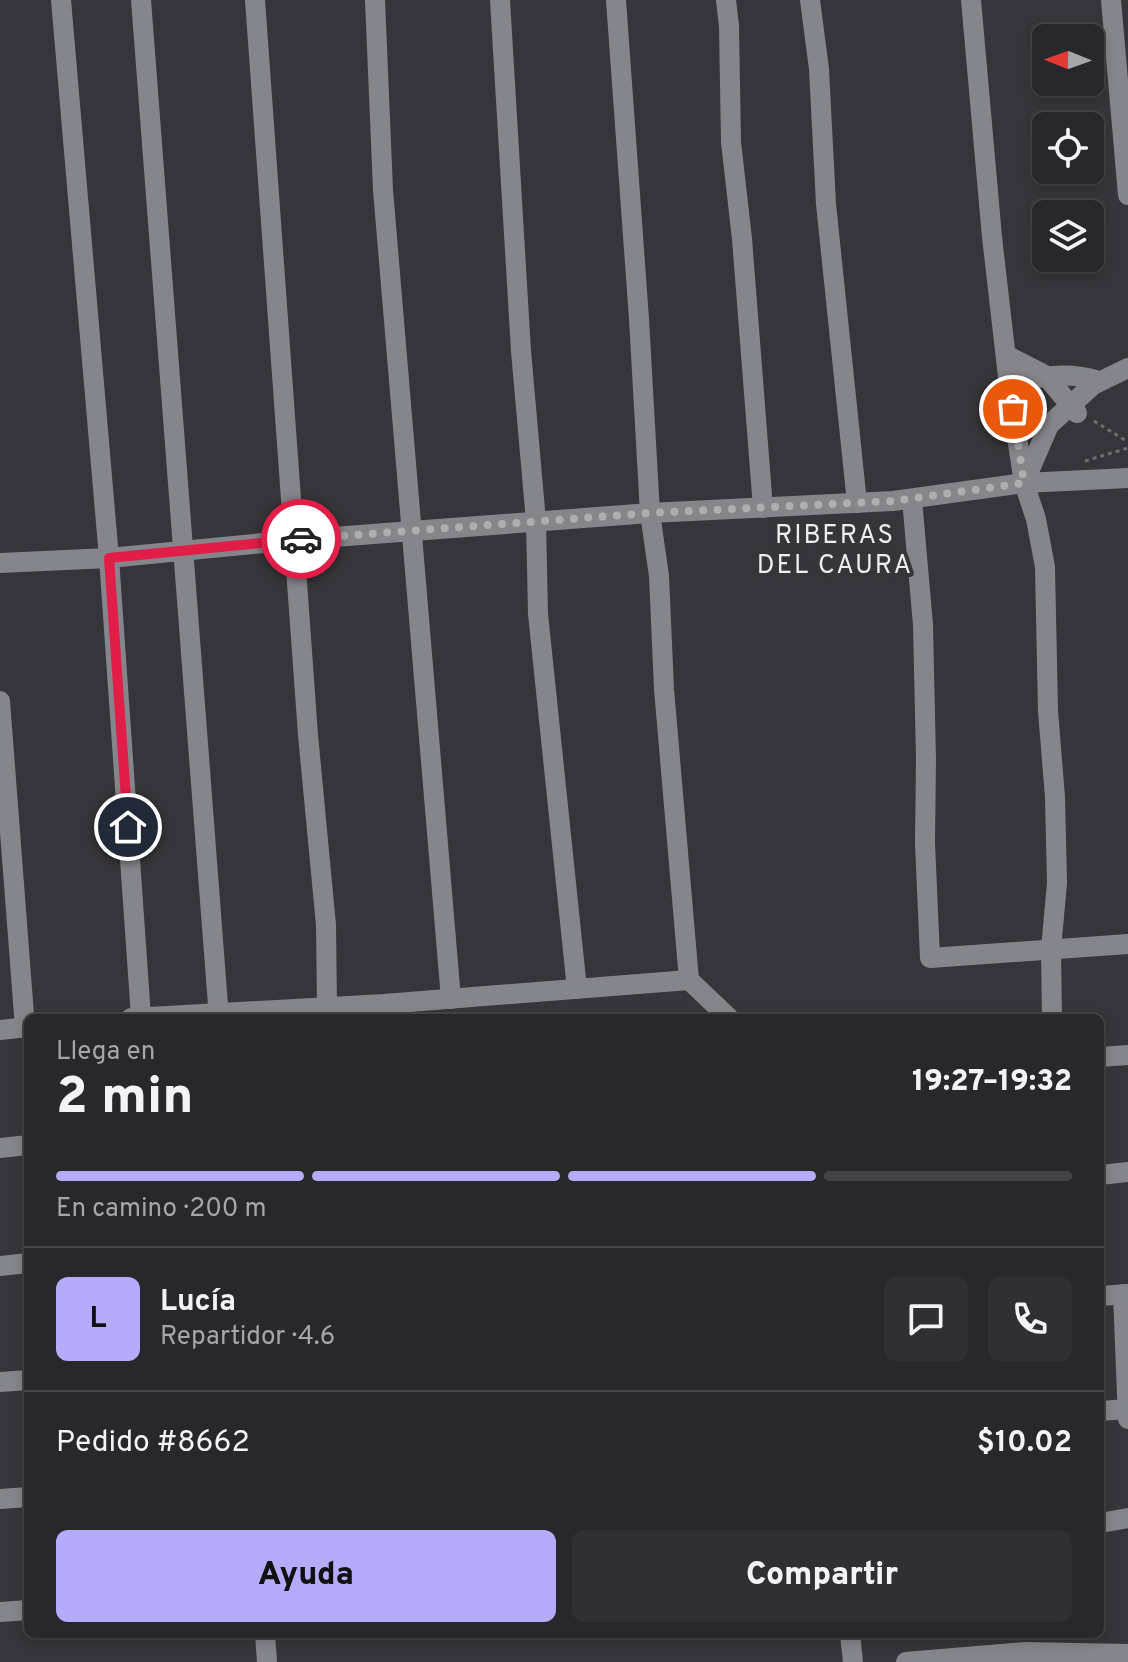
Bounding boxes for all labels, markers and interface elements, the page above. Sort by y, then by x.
north arrow [1032,24,1104,96]
map controls [1032,24,1104,272]
button: locate [1032,112,1104,184]
button: layers [1032,200,1104,272]
pin [979,375,1047,443]
icon: bag [991,387,1035,431]
courier [261,499,341,579]
icon: car [279,517,323,561]
district label: RIBERAS DEL CAURA [757,520,913,583]
pin [94,793,162,861]
icon: home [106,805,150,849]
text: Llega en [56,1036,155,1069]
text: 19:27–19:32 [912,1064,1072,1101]
text: 2 min [56,1066,194,1132]
text: En camino · 200 m [56,1193,267,1226]
button: chat [884,1277,968,1361]
button: phone [988,1277,1072,1361]
text: Lucía [160,1284,236,1321]
text: L [90,1301,106,1338]
text: Repartidor · 4.6 [160,1321,335,1354]
text: Pedido #8662 [56,1425,250,1462]
text: $10.02 [977,1425,1072,1462]
button: Ayuda [56,1530,556,1622]
button: Compartir [572,1530,1072,1622]

